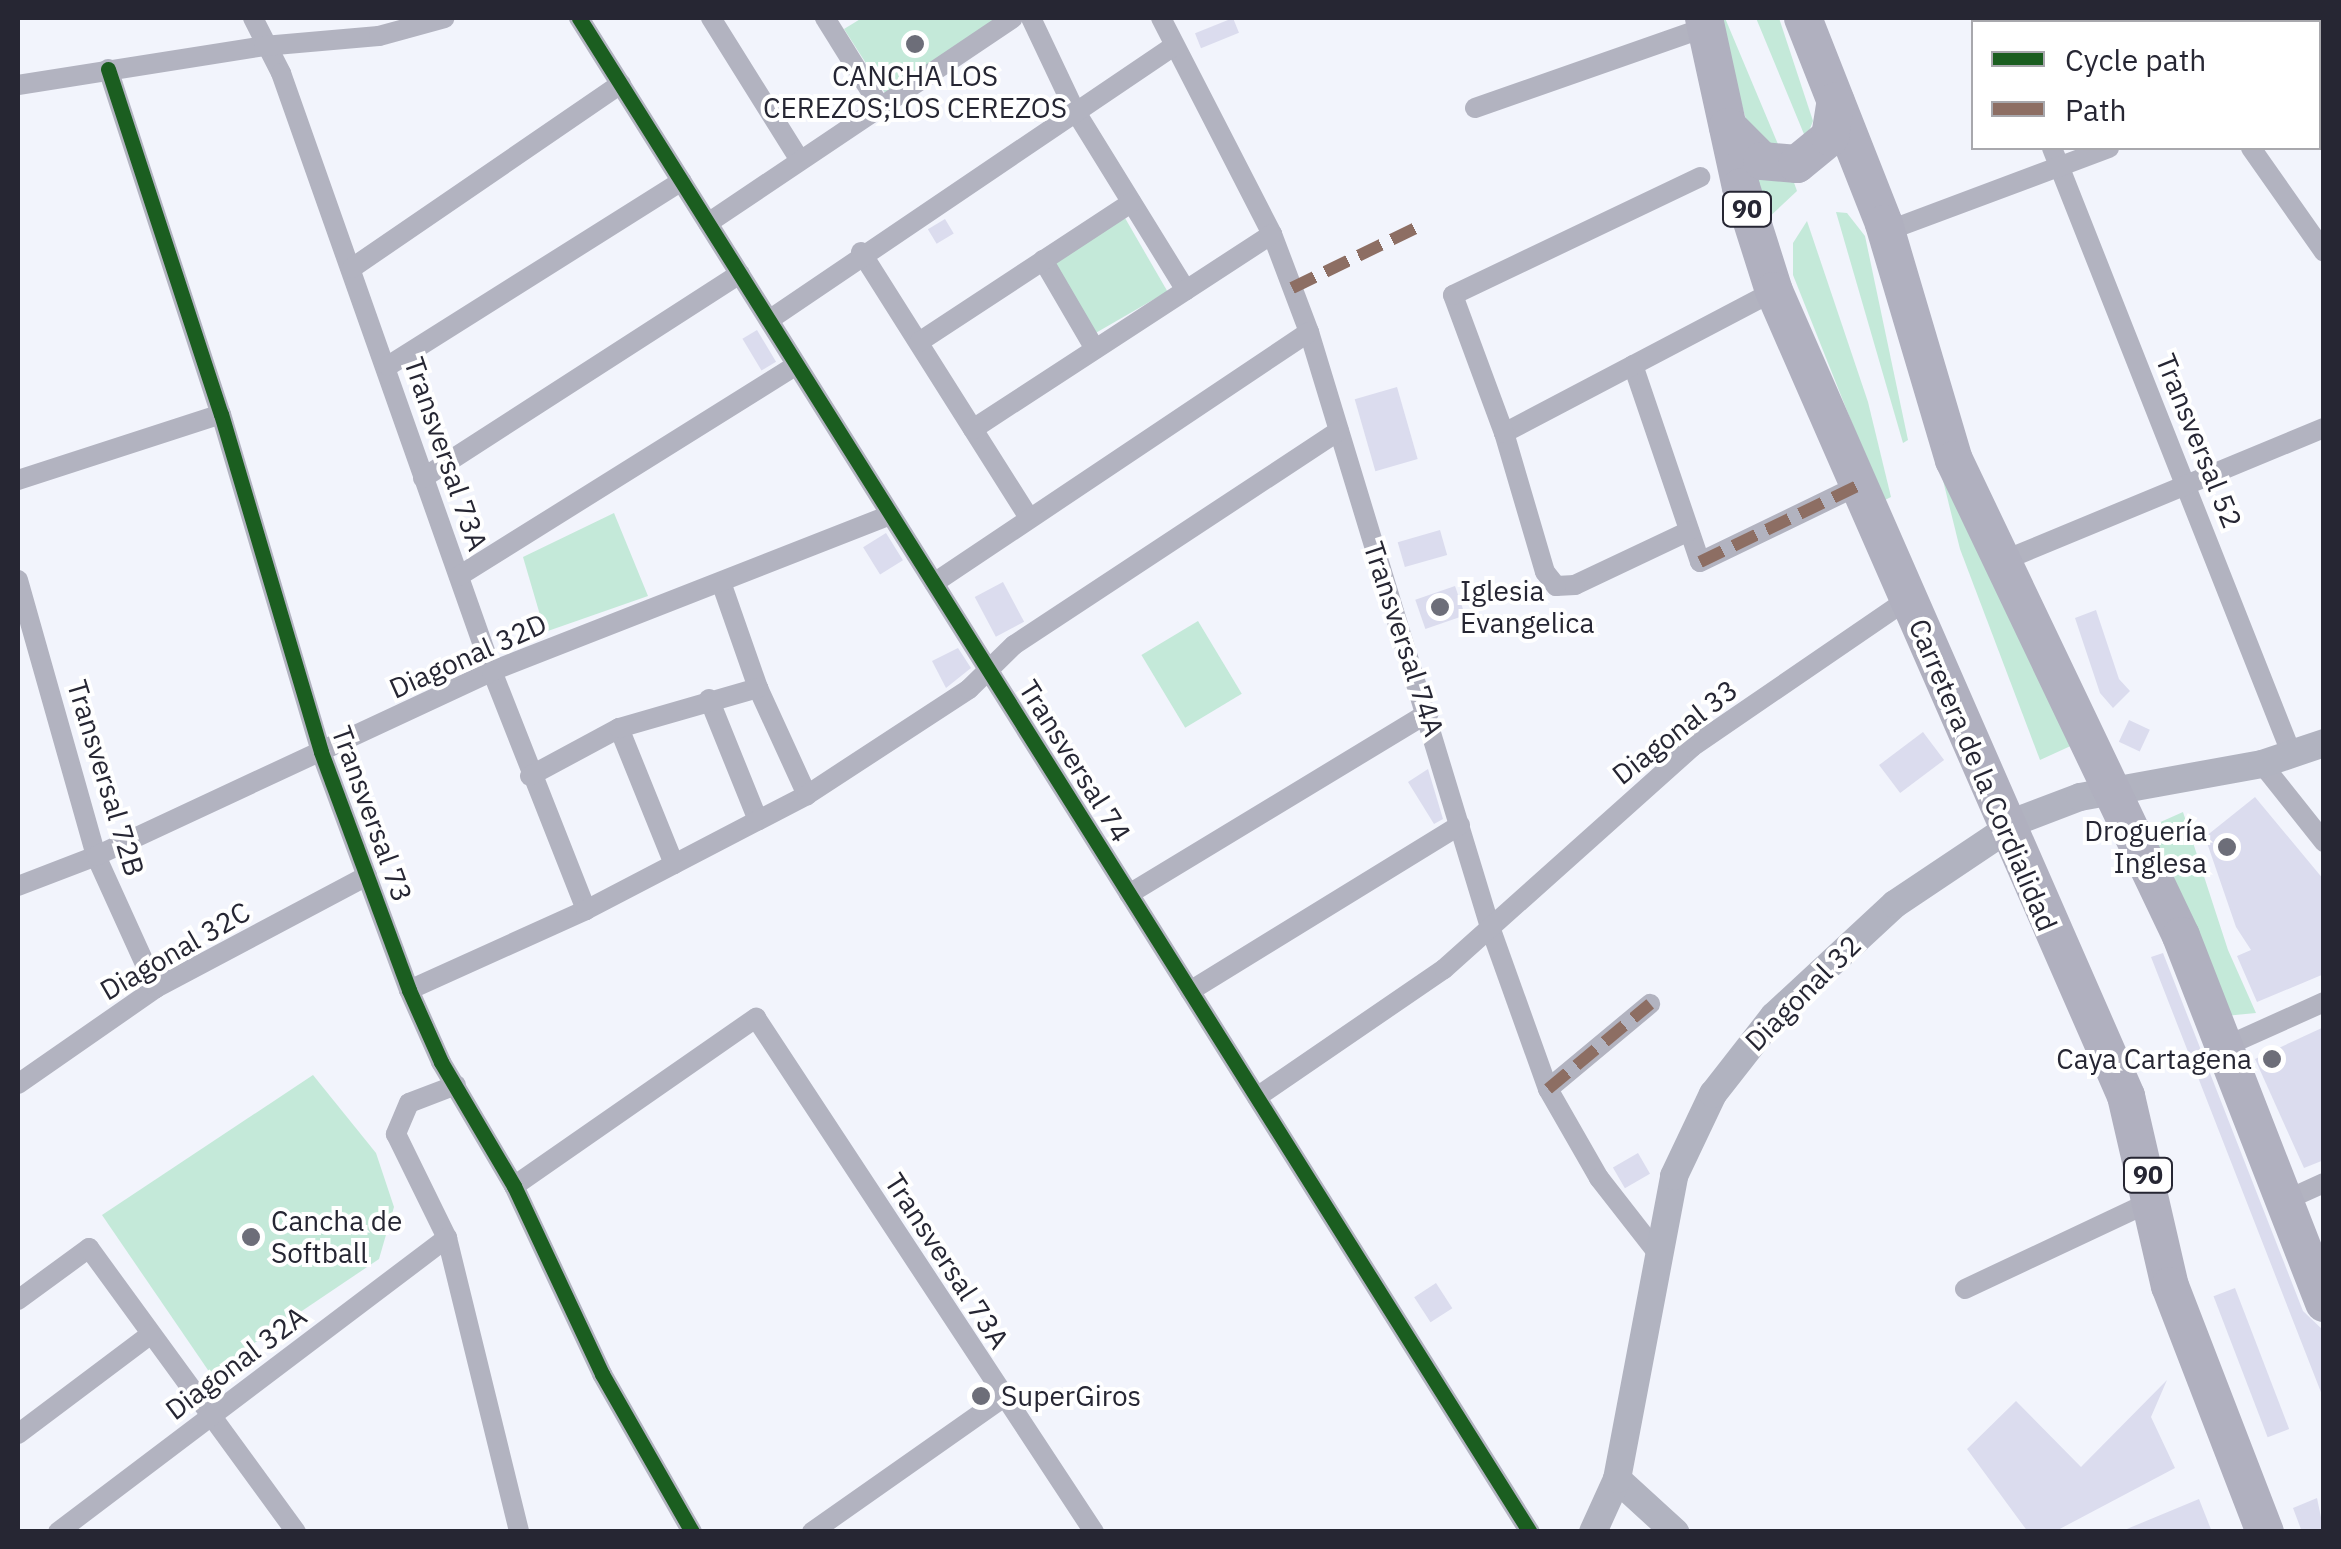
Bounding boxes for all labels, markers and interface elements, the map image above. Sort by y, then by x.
legend [1971,20,2321,150]
marker: CANCHA LOS CEREZOS;LOS CEREZOS [904,33,926,55]
text: Cycle path [2065,40,2206,79]
place label: CANCHA LOS CEREZOS;LOS CEREZOS [763,59,1067,125]
text: Path [2065,90,2126,129]
road number: 90 [1722,189,1772,229]
street label: Transversal 52 [2149,349,2249,533]
street label: Transversal 73A [397,353,495,555]
street label: Transversal 74A [1357,537,1451,741]
place label: Iglesia Evangelica [1460,574,1594,640]
marker: Iglesia Evangelica [1429,596,1451,618]
street label: Diagonal 32D [384,606,552,706]
street label: Carretera de la Cordialidad [1902,614,2064,936]
street label: Diagonal 33 [1606,673,1744,791]
street label: Transversal 74 [1012,674,1138,848]
street label: Transversal 72B [60,676,152,880]
street label: Transversal 73 [325,721,419,907]
place label: Droguería Inglesa [2084,814,2207,880]
marker: Droguería Inglesa [2216,836,2238,858]
street label: Diagonal 32C [94,895,256,1007]
street label: Diagonal 32 [1738,928,1868,1058]
place label: Caya Cartagena [2056,1042,2252,1076]
marker: Caya Cartagena [2261,1048,2283,1070]
road number: 90 [2123,1155,2173,1195]
street label: Transversal 73A [878,1167,1016,1355]
place label: Cancha de Softball [271,1204,402,1270]
marker: Cancha de Softball [240,1226,262,1248]
street label: Diagonal 32A [159,1299,313,1427]
place label: SuperGiros [1001,1379,1141,1413]
marker: SuperGiros [970,1385,992,1407]

